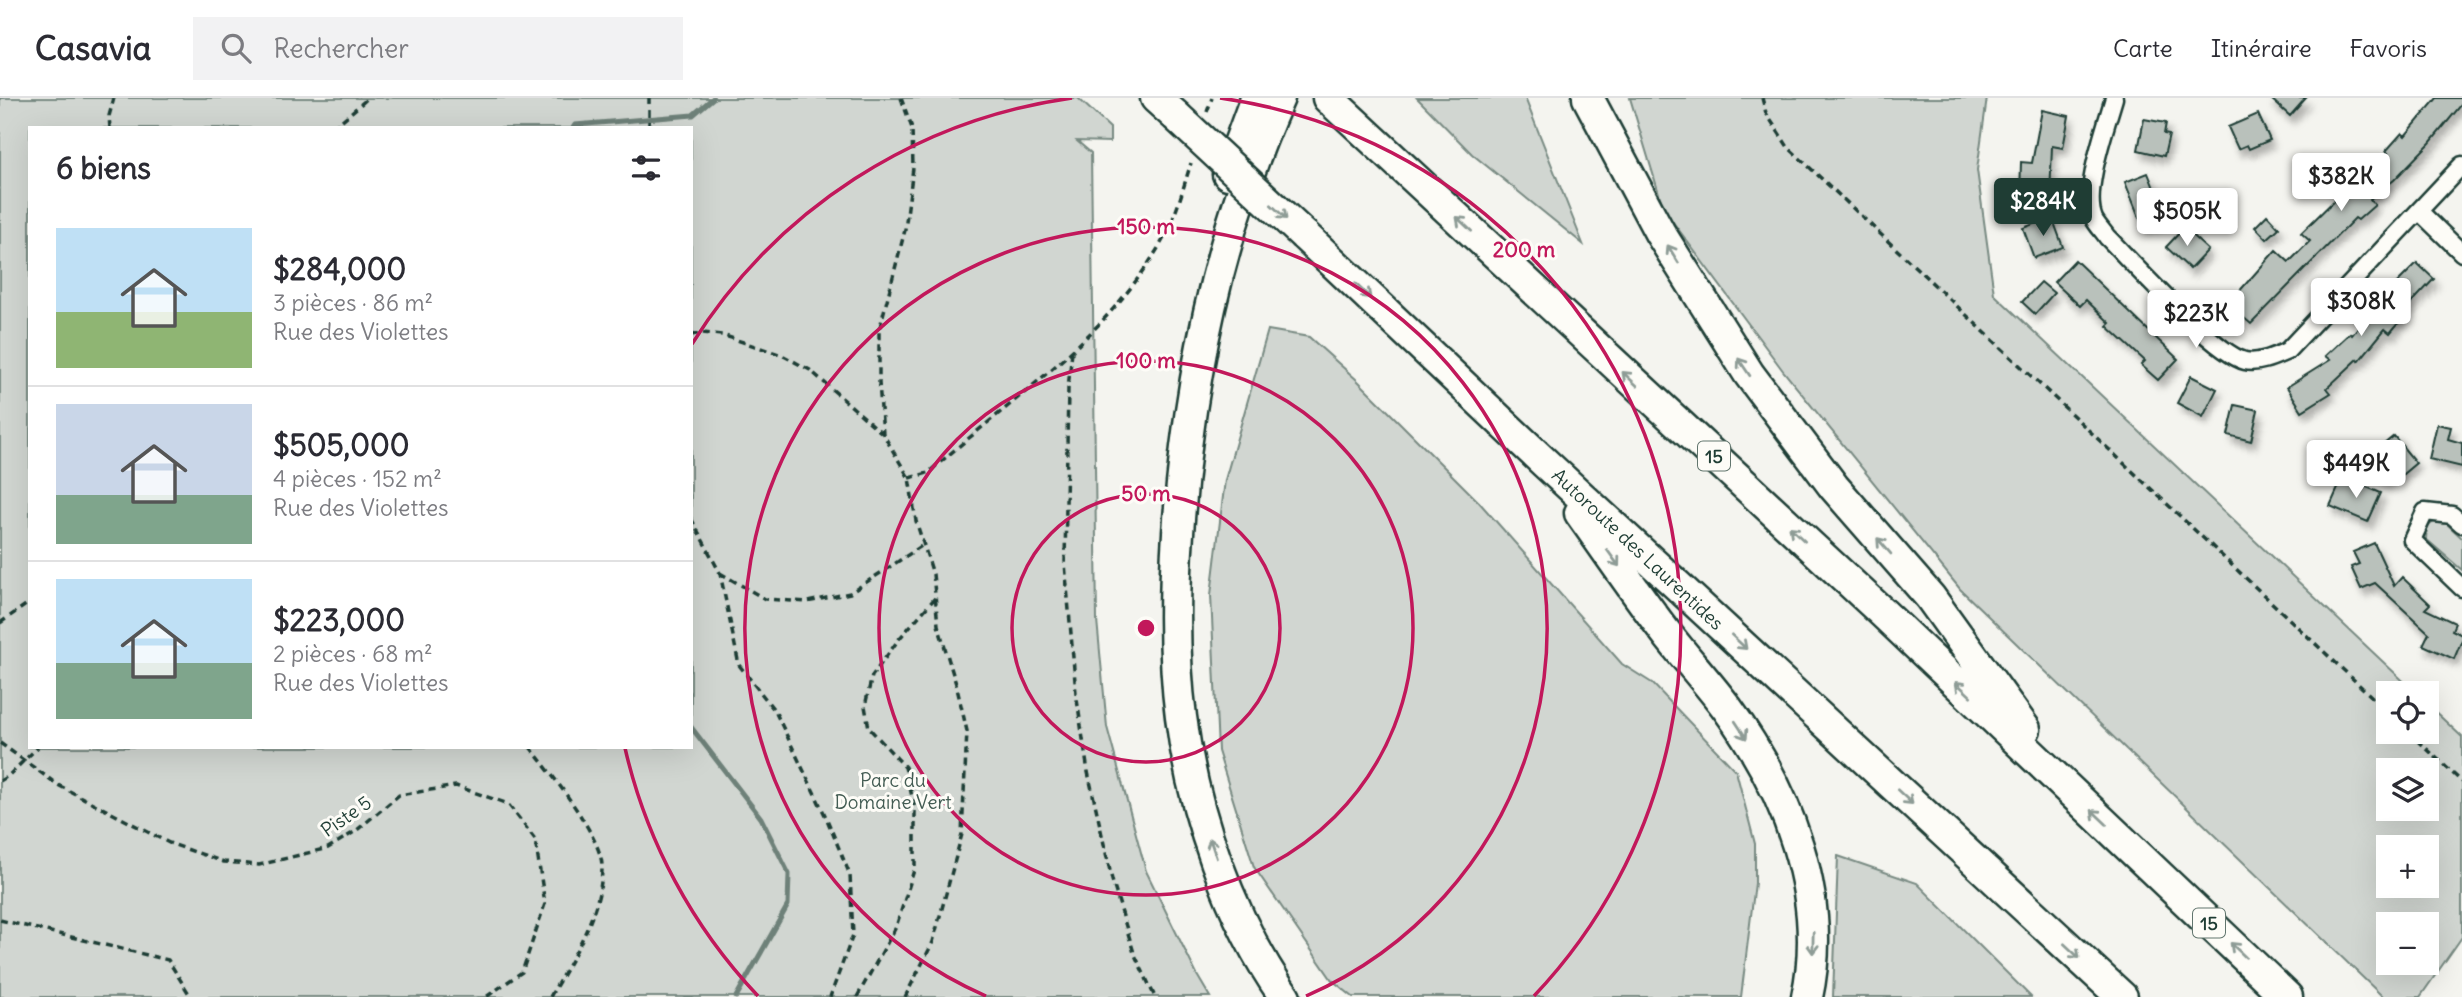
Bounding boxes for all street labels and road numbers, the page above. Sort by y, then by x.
road number: 15 [1698,442,1730,470]
street label: Autoroute des Laurentides [1547,463,1729,635]
street label: Piste 5 [316,790,376,842]
road number: 15 [2193,908,2225,938]

